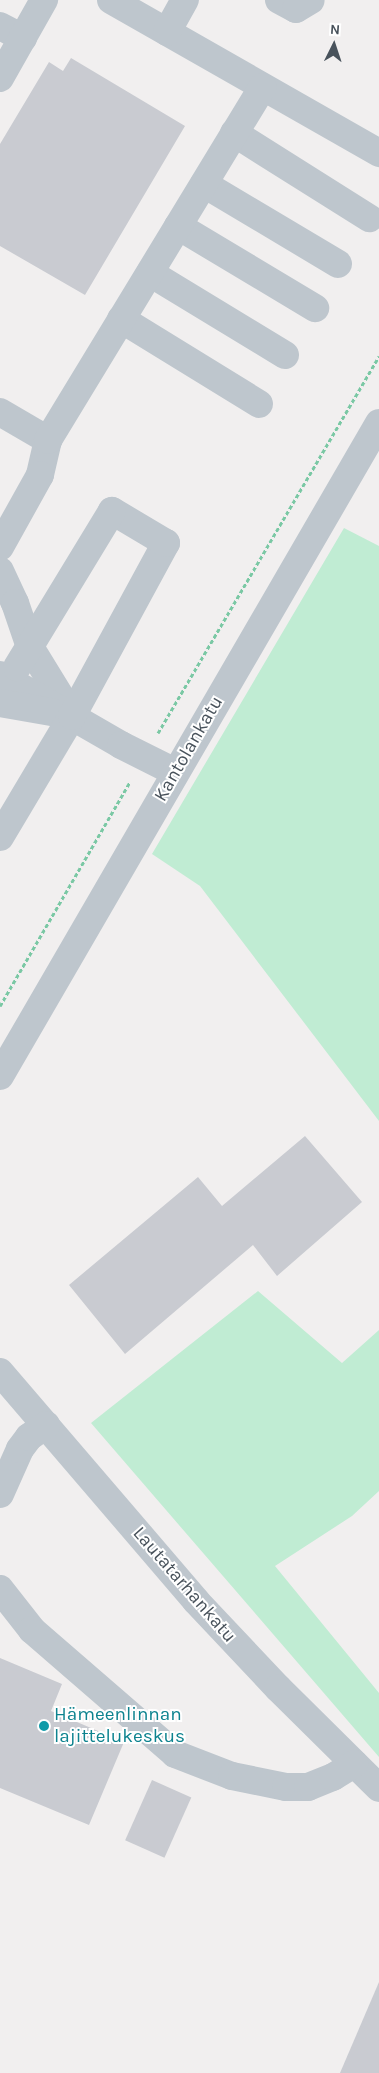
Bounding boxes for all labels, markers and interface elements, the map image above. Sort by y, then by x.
north arrow [309,20,359,70]
text: N [329,21,341,38]
street label: Kantolankatu [150,692,228,806]
street label: Lautatarhankatu [127,1522,241,1648]
place label: Hämeenlinnan lajittelukeskus [54,1704,185,1748]
marker: Hämeenlinnan lajittelukeskus [38,1720,50,1732]

